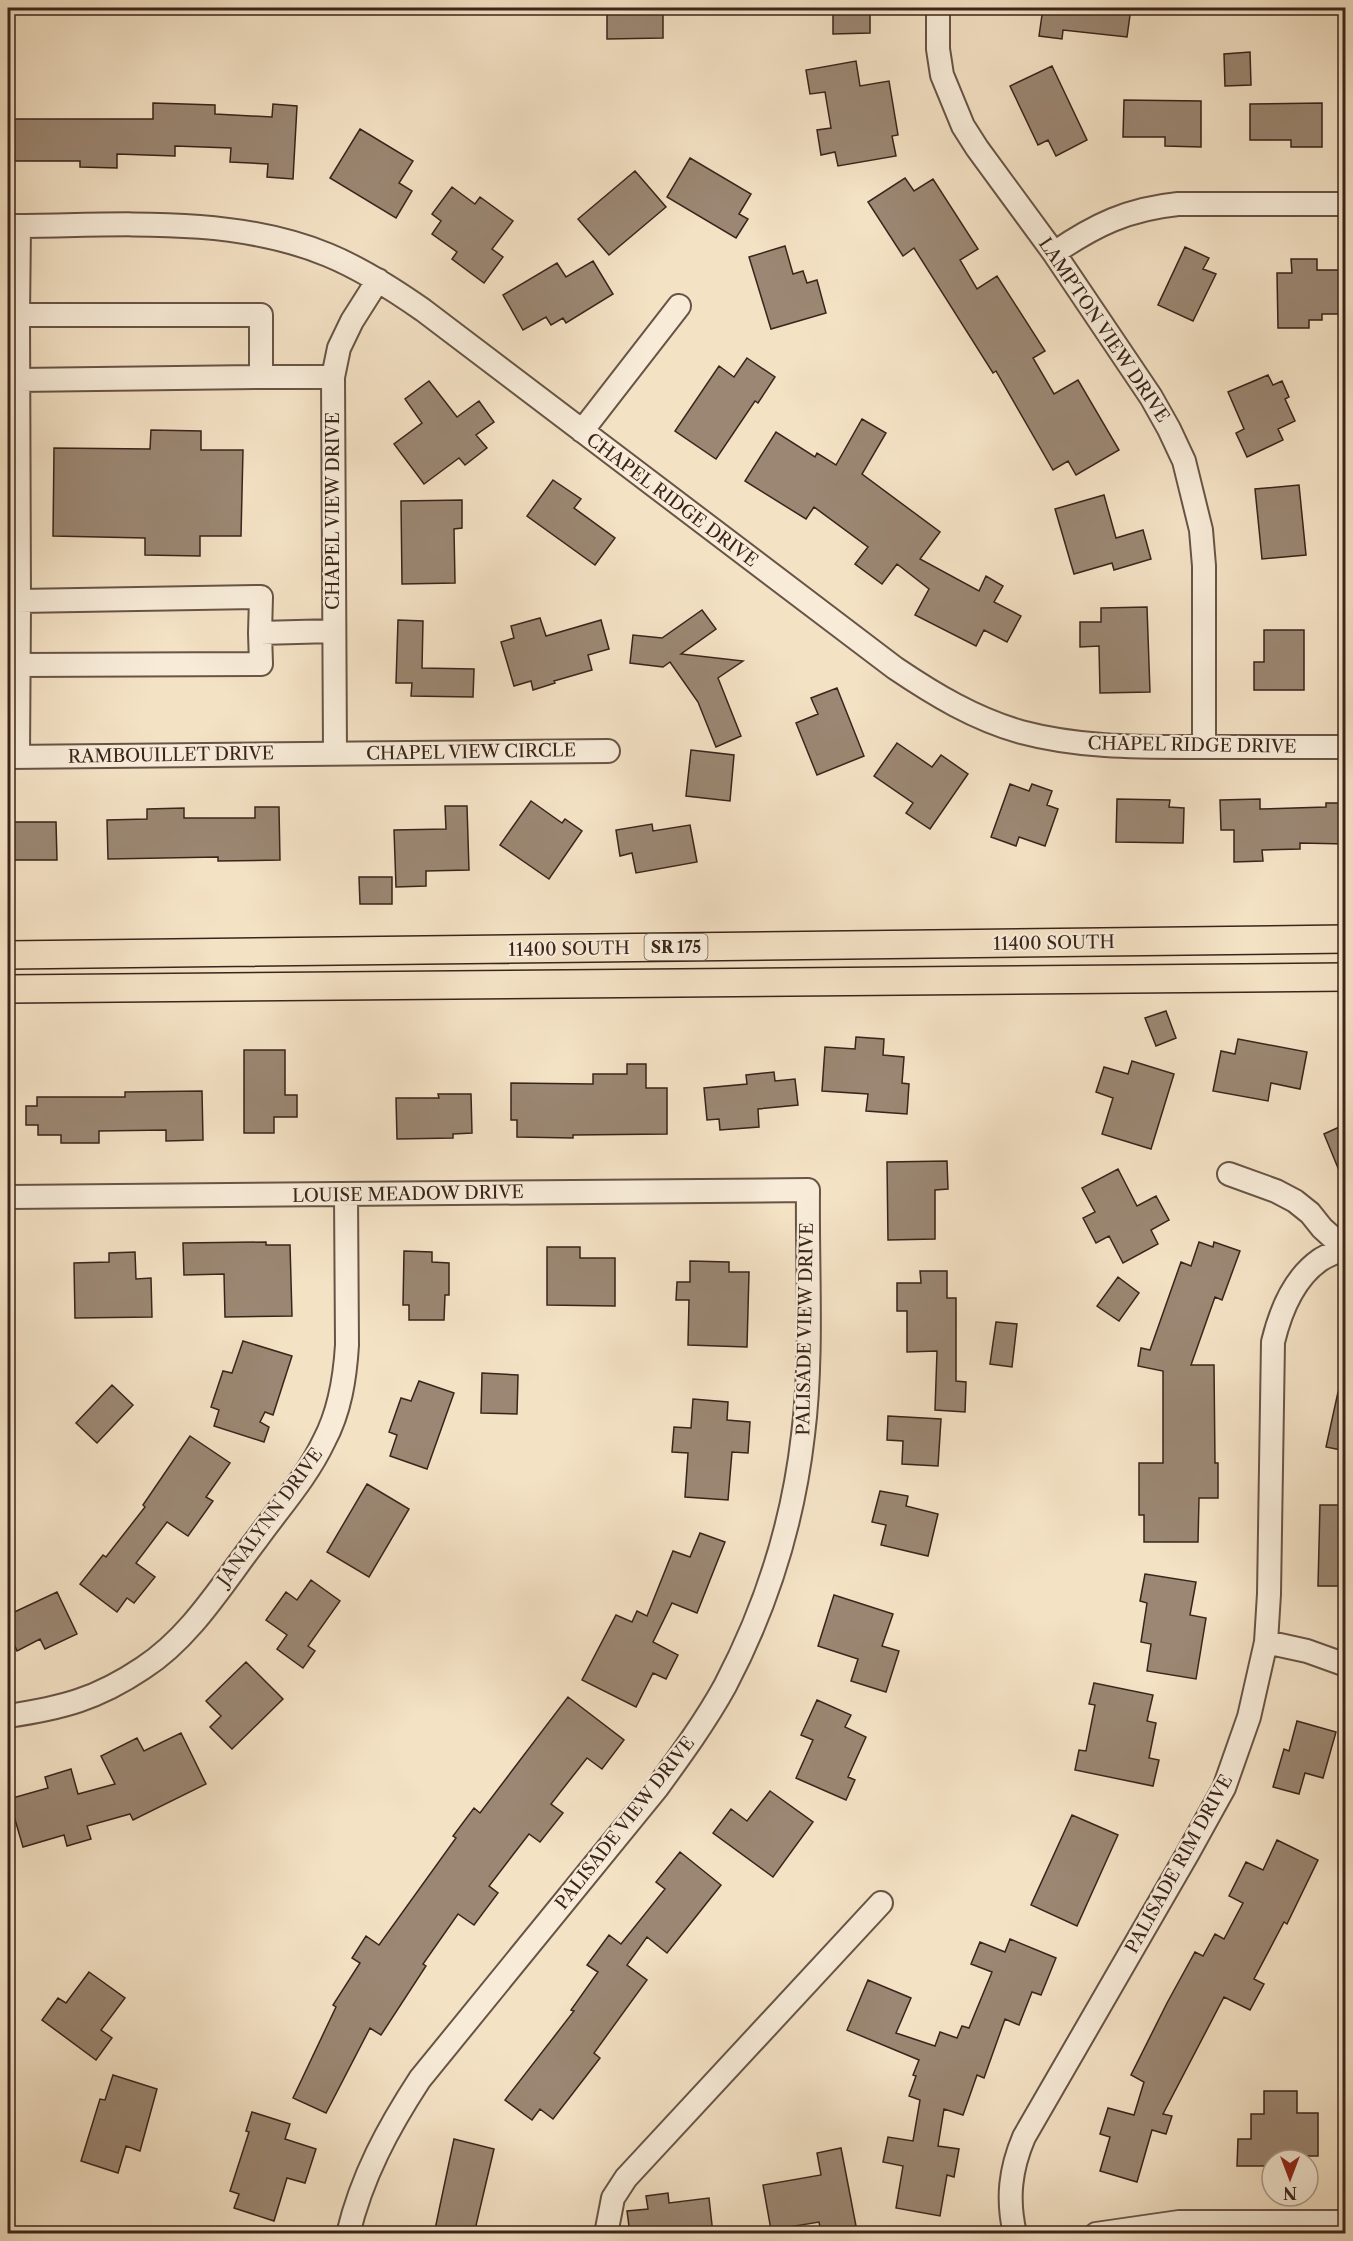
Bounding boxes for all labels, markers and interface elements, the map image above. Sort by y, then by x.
street label: LAMPTON VIEW DRIVE [1034,233,1174,427]
street label: CHAPEL VIEW DRIVE [322,412,344,610]
street label: CHAPEL RIDGE DRIVE [582,428,762,572]
street label: CHAPEL RIDGE DRIVE [1087,732,1297,758]
street label: CHAPEL VIEW CIRCLE [366,739,576,765]
street label: RAMBOUILLET DRIVE [68,742,274,768]
street label: 11400 SOUTH [993,931,1115,955]
road number: SR 175 [644,934,708,960]
street label: 11400 SOUTH [508,937,630,961]
street label: LOUISE MEADOW DRIVE [292,1181,524,1207]
street label: PALISADE VIEW DRIVE [792,1222,818,1436]
street label: JANALYNN DRIVE [211,1444,327,1593]
street label: PALISADE VIEW DRIVE [551,1732,699,1914]
street label: PALISADE RIM DRIVE [1121,1771,1237,1957]
north arrow [1260,2148,1320,2208]
text: N [1283,2183,1297,2203]

